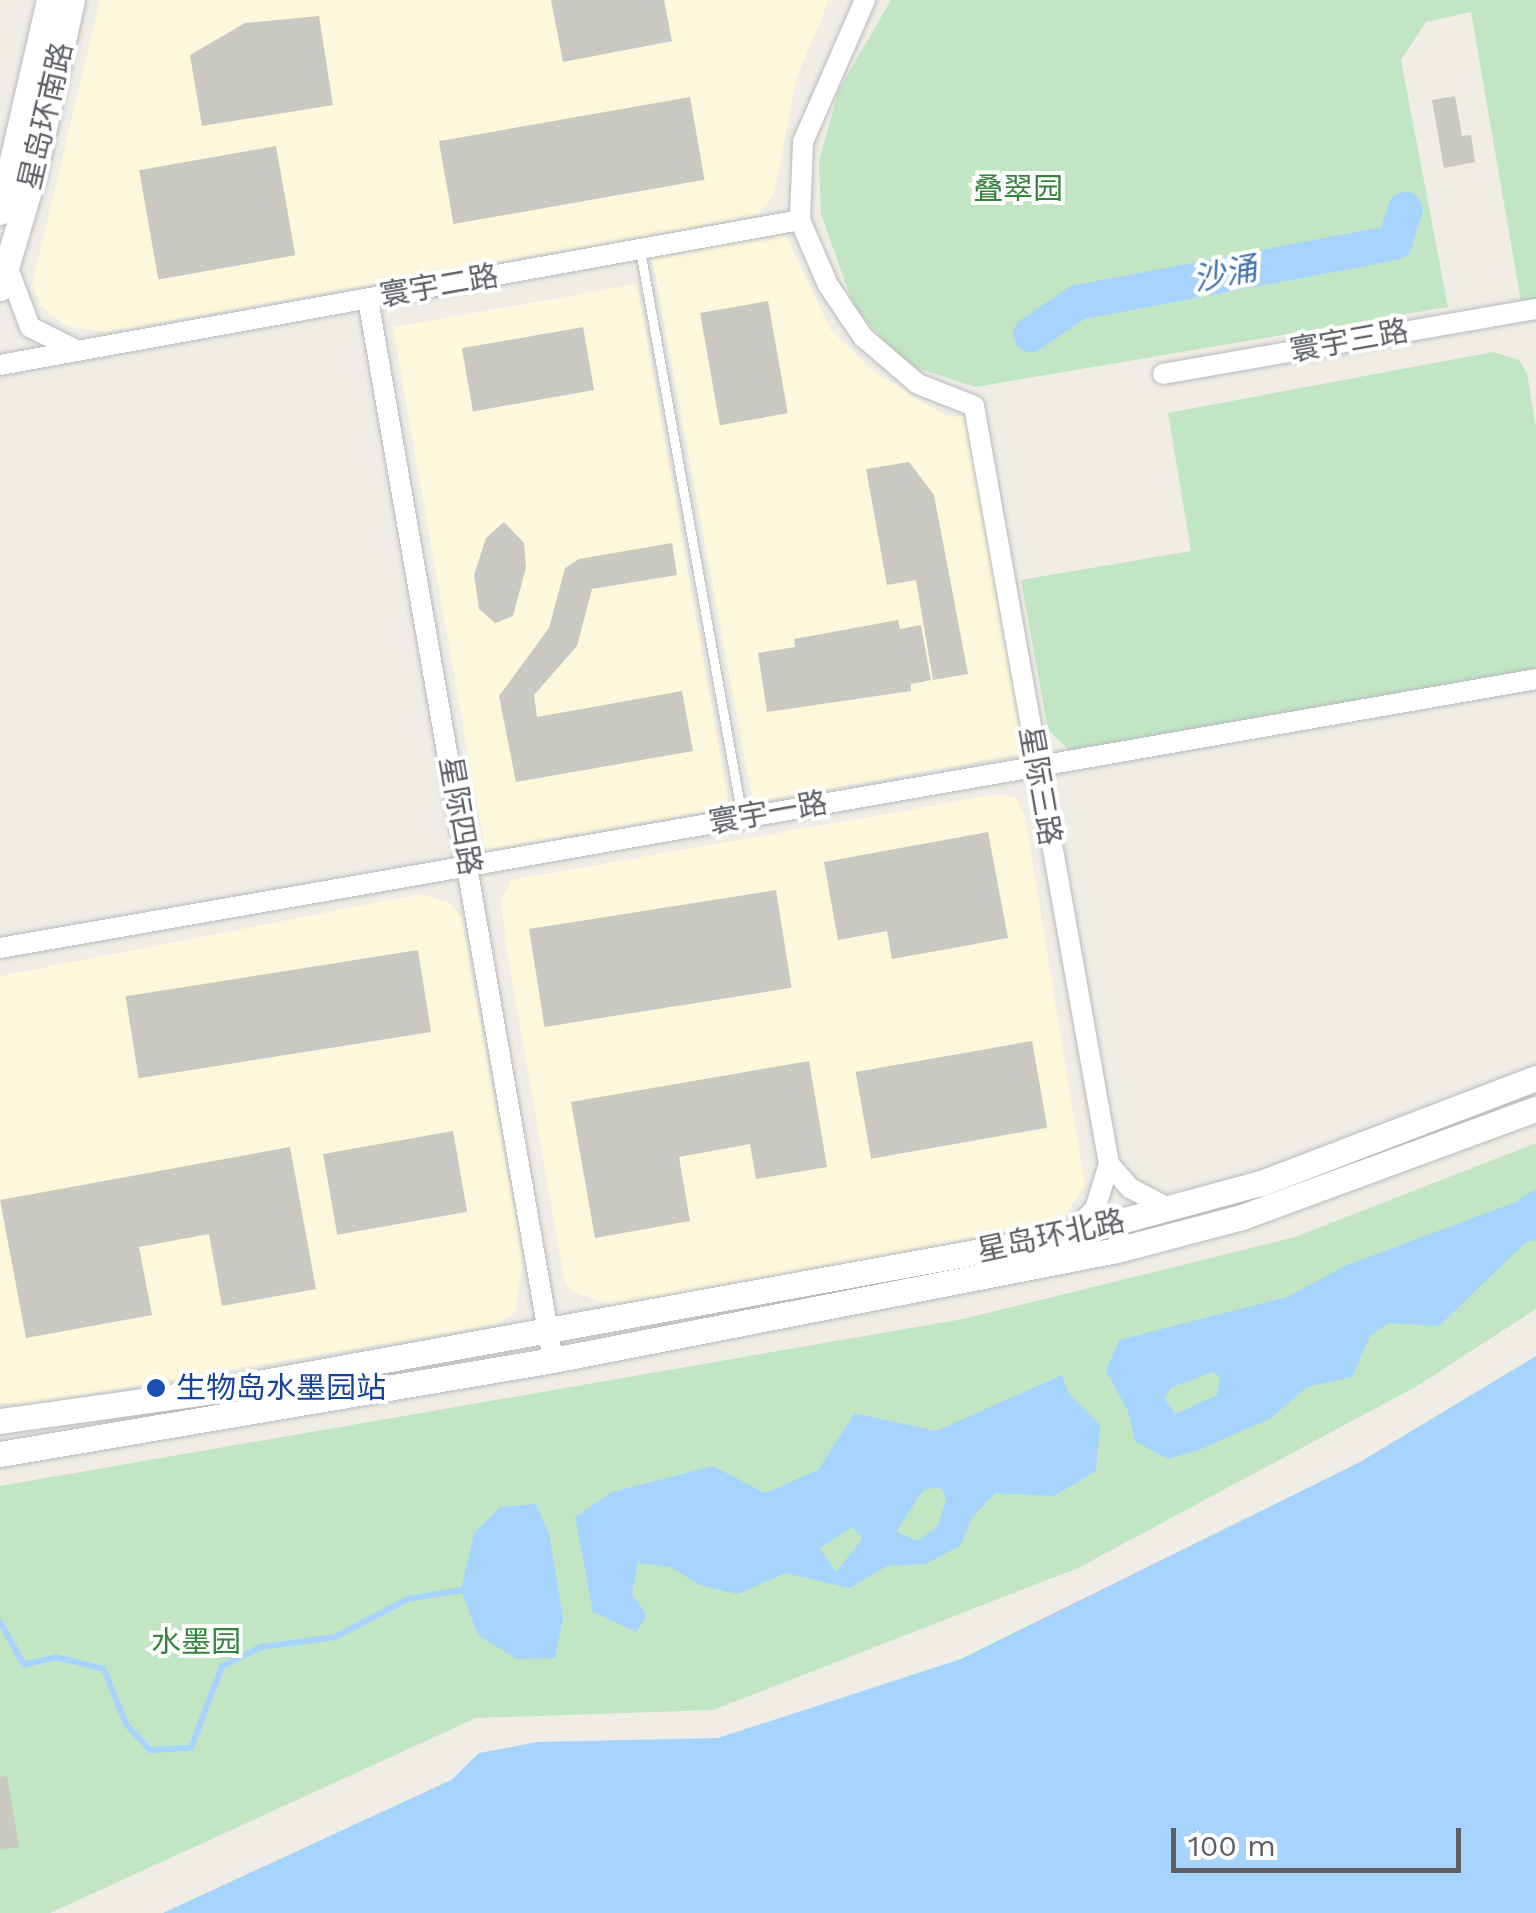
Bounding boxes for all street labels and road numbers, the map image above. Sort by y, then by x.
street label: 星岛环南路 [12,39,80,193]
street label: 寰宇二路 [377,258,501,314]
street label: 寰宇三路 [1287,313,1411,369]
street label: 星际三路 [1012,724,1068,848]
street label: 星际四路 [432,754,488,878]
street label: 寰宇一路 [706,785,830,841]
street label: 星岛环北路 [974,1203,1128,1269]

